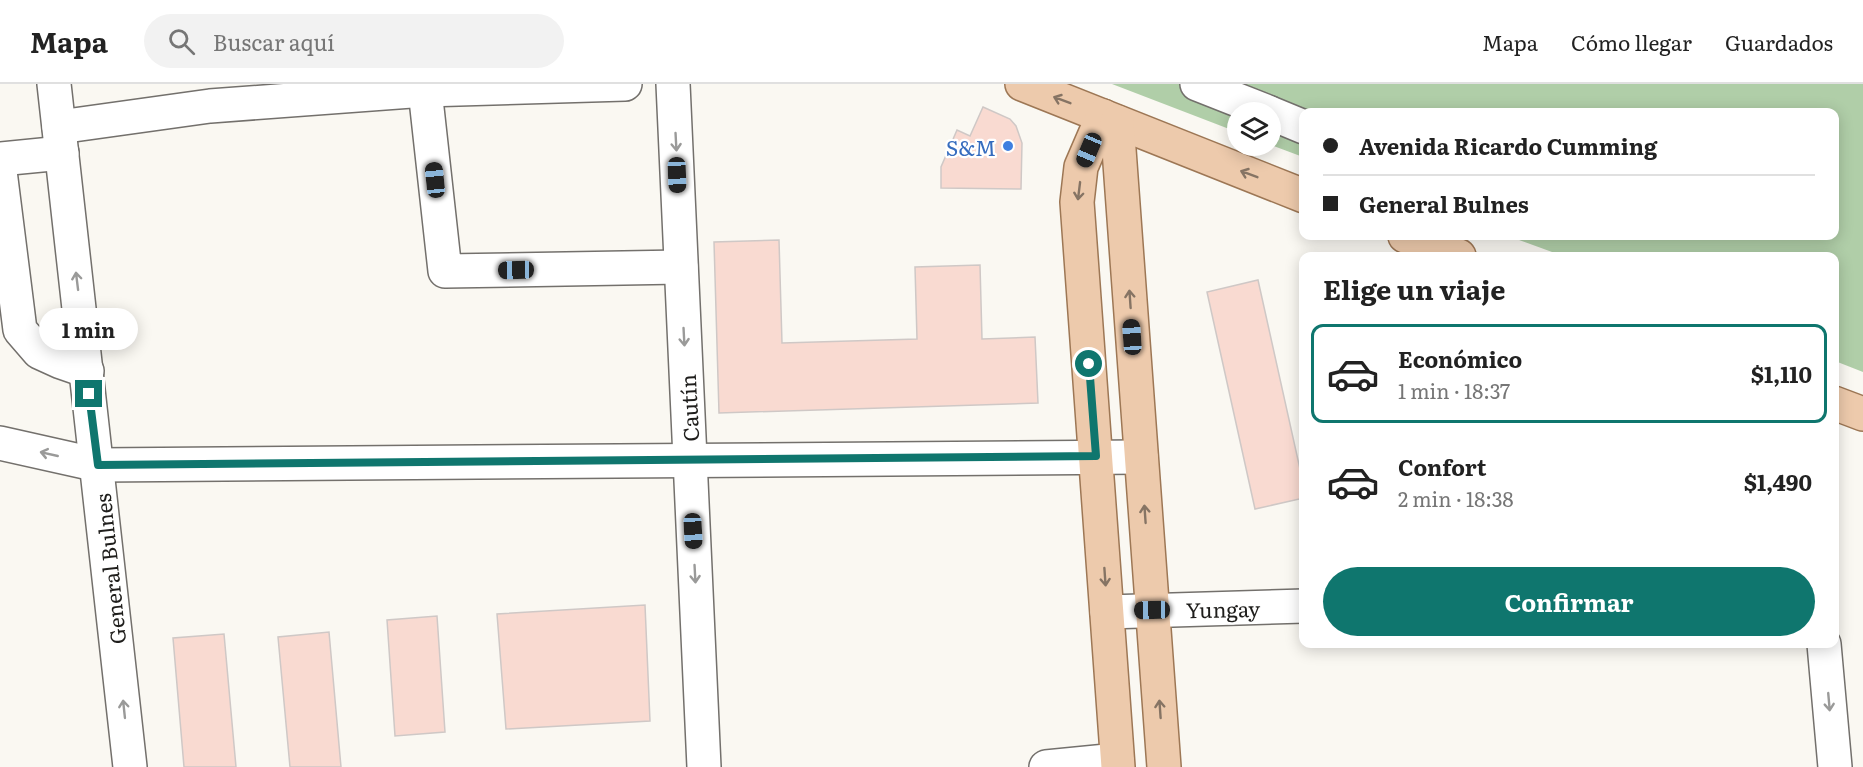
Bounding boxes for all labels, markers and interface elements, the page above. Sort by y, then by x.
search box [144,14,564,68]
text: Mapa [30,20,108,62]
icon: search [165,25,198,58]
text: Buscar aquí [213,25,335,58]
text: Mapa [1482,26,1538,57]
text: Cómo llegar [1571,26,1692,57]
text: Guardados [1725,26,1833,57]
one-way arrow [1054,94,1072,105]
map controls [1227,102,1281,156]
button: layers [1227,102,1281,156]
text: Avenida Ricardo Cumming [1359,129,1657,162]
car [1074,130,1104,170]
place label: S&M [946,131,996,162]
one-way arrow [670,132,681,152]
marker: S&M [1001,139,1015,153]
car [667,157,687,193]
car [424,161,446,199]
one-way arrow [1240,168,1259,179]
one-way arrow [1073,180,1084,200]
text: General Bulnes [1359,187,1529,220]
car [498,261,534,279]
text: Elige un viaje [1323,268,1506,308]
one-way arrow [71,272,82,292]
one-way arrow [1124,289,1135,309]
callout: 1 min [40,307,138,349]
text: 1 min [62,314,115,344]
car [1122,318,1142,356]
one-way arrow [679,327,690,347]
text: Económico [1398,342,1522,375]
icon: car [1326,347,1380,401]
route start [1075,350,1102,377]
text: $1,110 [1751,357,1812,390]
street label: Cautín [671,373,705,442]
text: 1 min · 18:37 [1398,375,1510,405]
route end [75,380,102,407]
one-way arrow [40,448,59,459]
text: Confort [1398,450,1486,483]
icon: car [1326,455,1380,509]
text: $1,490 [1744,465,1812,498]
text: 2 min · 18:38 [1398,483,1514,513]
street label: General Bulnes [86,492,132,646]
one-way arrow [1139,505,1150,525]
car [683,513,703,549]
one-way arrow [690,564,701,583]
one-way arrow [1100,567,1111,587]
button: Confirmar [1323,567,1815,636]
street label: Yungay [1186,592,1261,624]
car [1134,601,1170,619]
one-way arrow [1824,691,1835,711]
one-way arrow [118,699,129,719]
one-way arrow [1154,699,1165,719]

